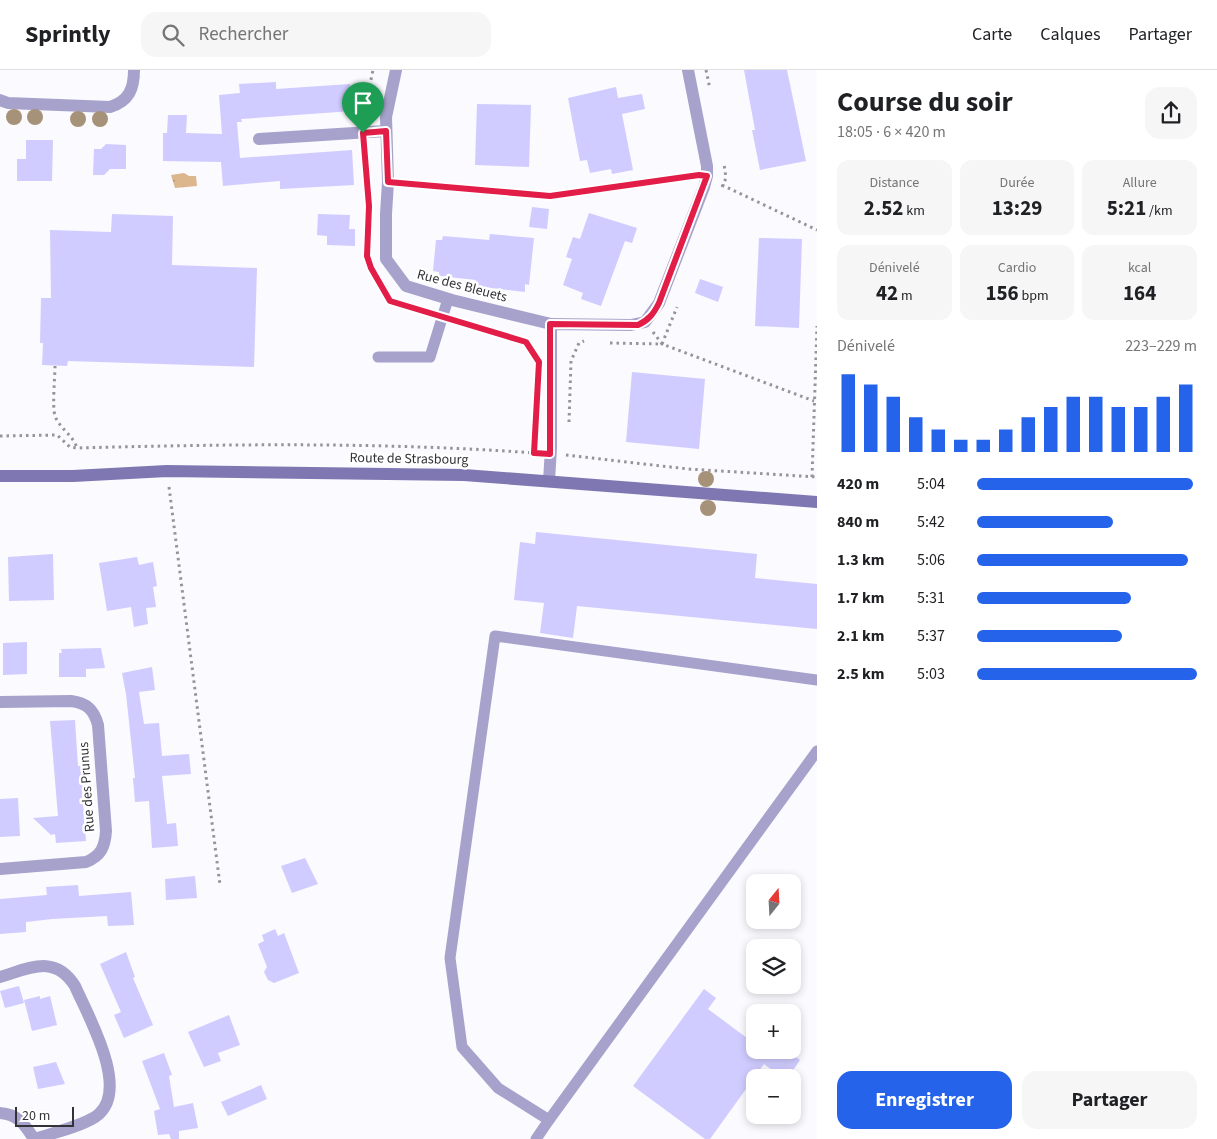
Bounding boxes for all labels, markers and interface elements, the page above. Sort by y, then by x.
search box [141,12,491,57]
text: Sprintly [25,17,111,52]
icon: search [159,21,187,49]
text: Rechercher [199,21,288,48]
text: Carte [972,22,1012,47]
text: Calques [1040,22,1100,47]
text: Partager [1128,22,1192,47]
pin [342,82,384,133]
text: Course du soir [837,82,1013,122]
button: share [1145,87,1197,139]
icon: arrive [349,89,377,117]
text: 18:05 · 6 × 420 m [837,121,946,143]
text: Distance [869,173,919,193]
text: Durée [1000,173,1034,193]
text: Allure [1123,173,1157,193]
text: 2.52 [864,193,903,223]
text: 13:29 [992,193,1042,223]
text: 5:21 [1107,193,1146,223]
text: km [903,201,925,221]
text: /km [1146,201,1173,221]
text: Dénivelé [869,258,920,278]
text: Cardio [998,258,1036,278]
text: kcal [1128,258,1151,278]
street label: Rue des Bleuets [415,264,509,308]
text: 42 [876,278,898,308]
text: 156 [985,278,1019,308]
text: 164 [1123,278,1156,308]
text: m [898,286,913,306]
text: bpm [1019,286,1049,306]
text: Dénivelé [837,335,895,357]
text: 223–229 m [1125,335,1197,357]
street label: Route de Strasbourg [349,448,469,470]
text: 420 m [837,473,879,495]
text: 5:04 [917,473,945,495]
text: 840 m [837,511,879,533]
text: 5:42 [917,511,945,533]
text: 1.3 km [837,549,884,571]
text: 5:06 [917,549,945,571]
text: 1.7 km [837,587,884,609]
text: 5:31 [917,587,945,609]
text: 2.1 km [837,625,884,647]
text: 5:37 [917,625,945,647]
text: 2.5 km [837,663,884,685]
text: 5:03 [917,663,945,685]
street label: Rue des Prunus [74,741,100,833]
north arrow [746,874,801,929]
map controls [746,874,801,1124]
button: layers [746,939,801,994]
button: + [746,1004,801,1059]
button: − [746,1069,801,1124]
button: Enregistrer [837,1071,1012,1129]
button: Partager [1022,1071,1197,1129]
scale bar [15,1104,74,1127]
text: 20 m [22,1106,50,1126]

